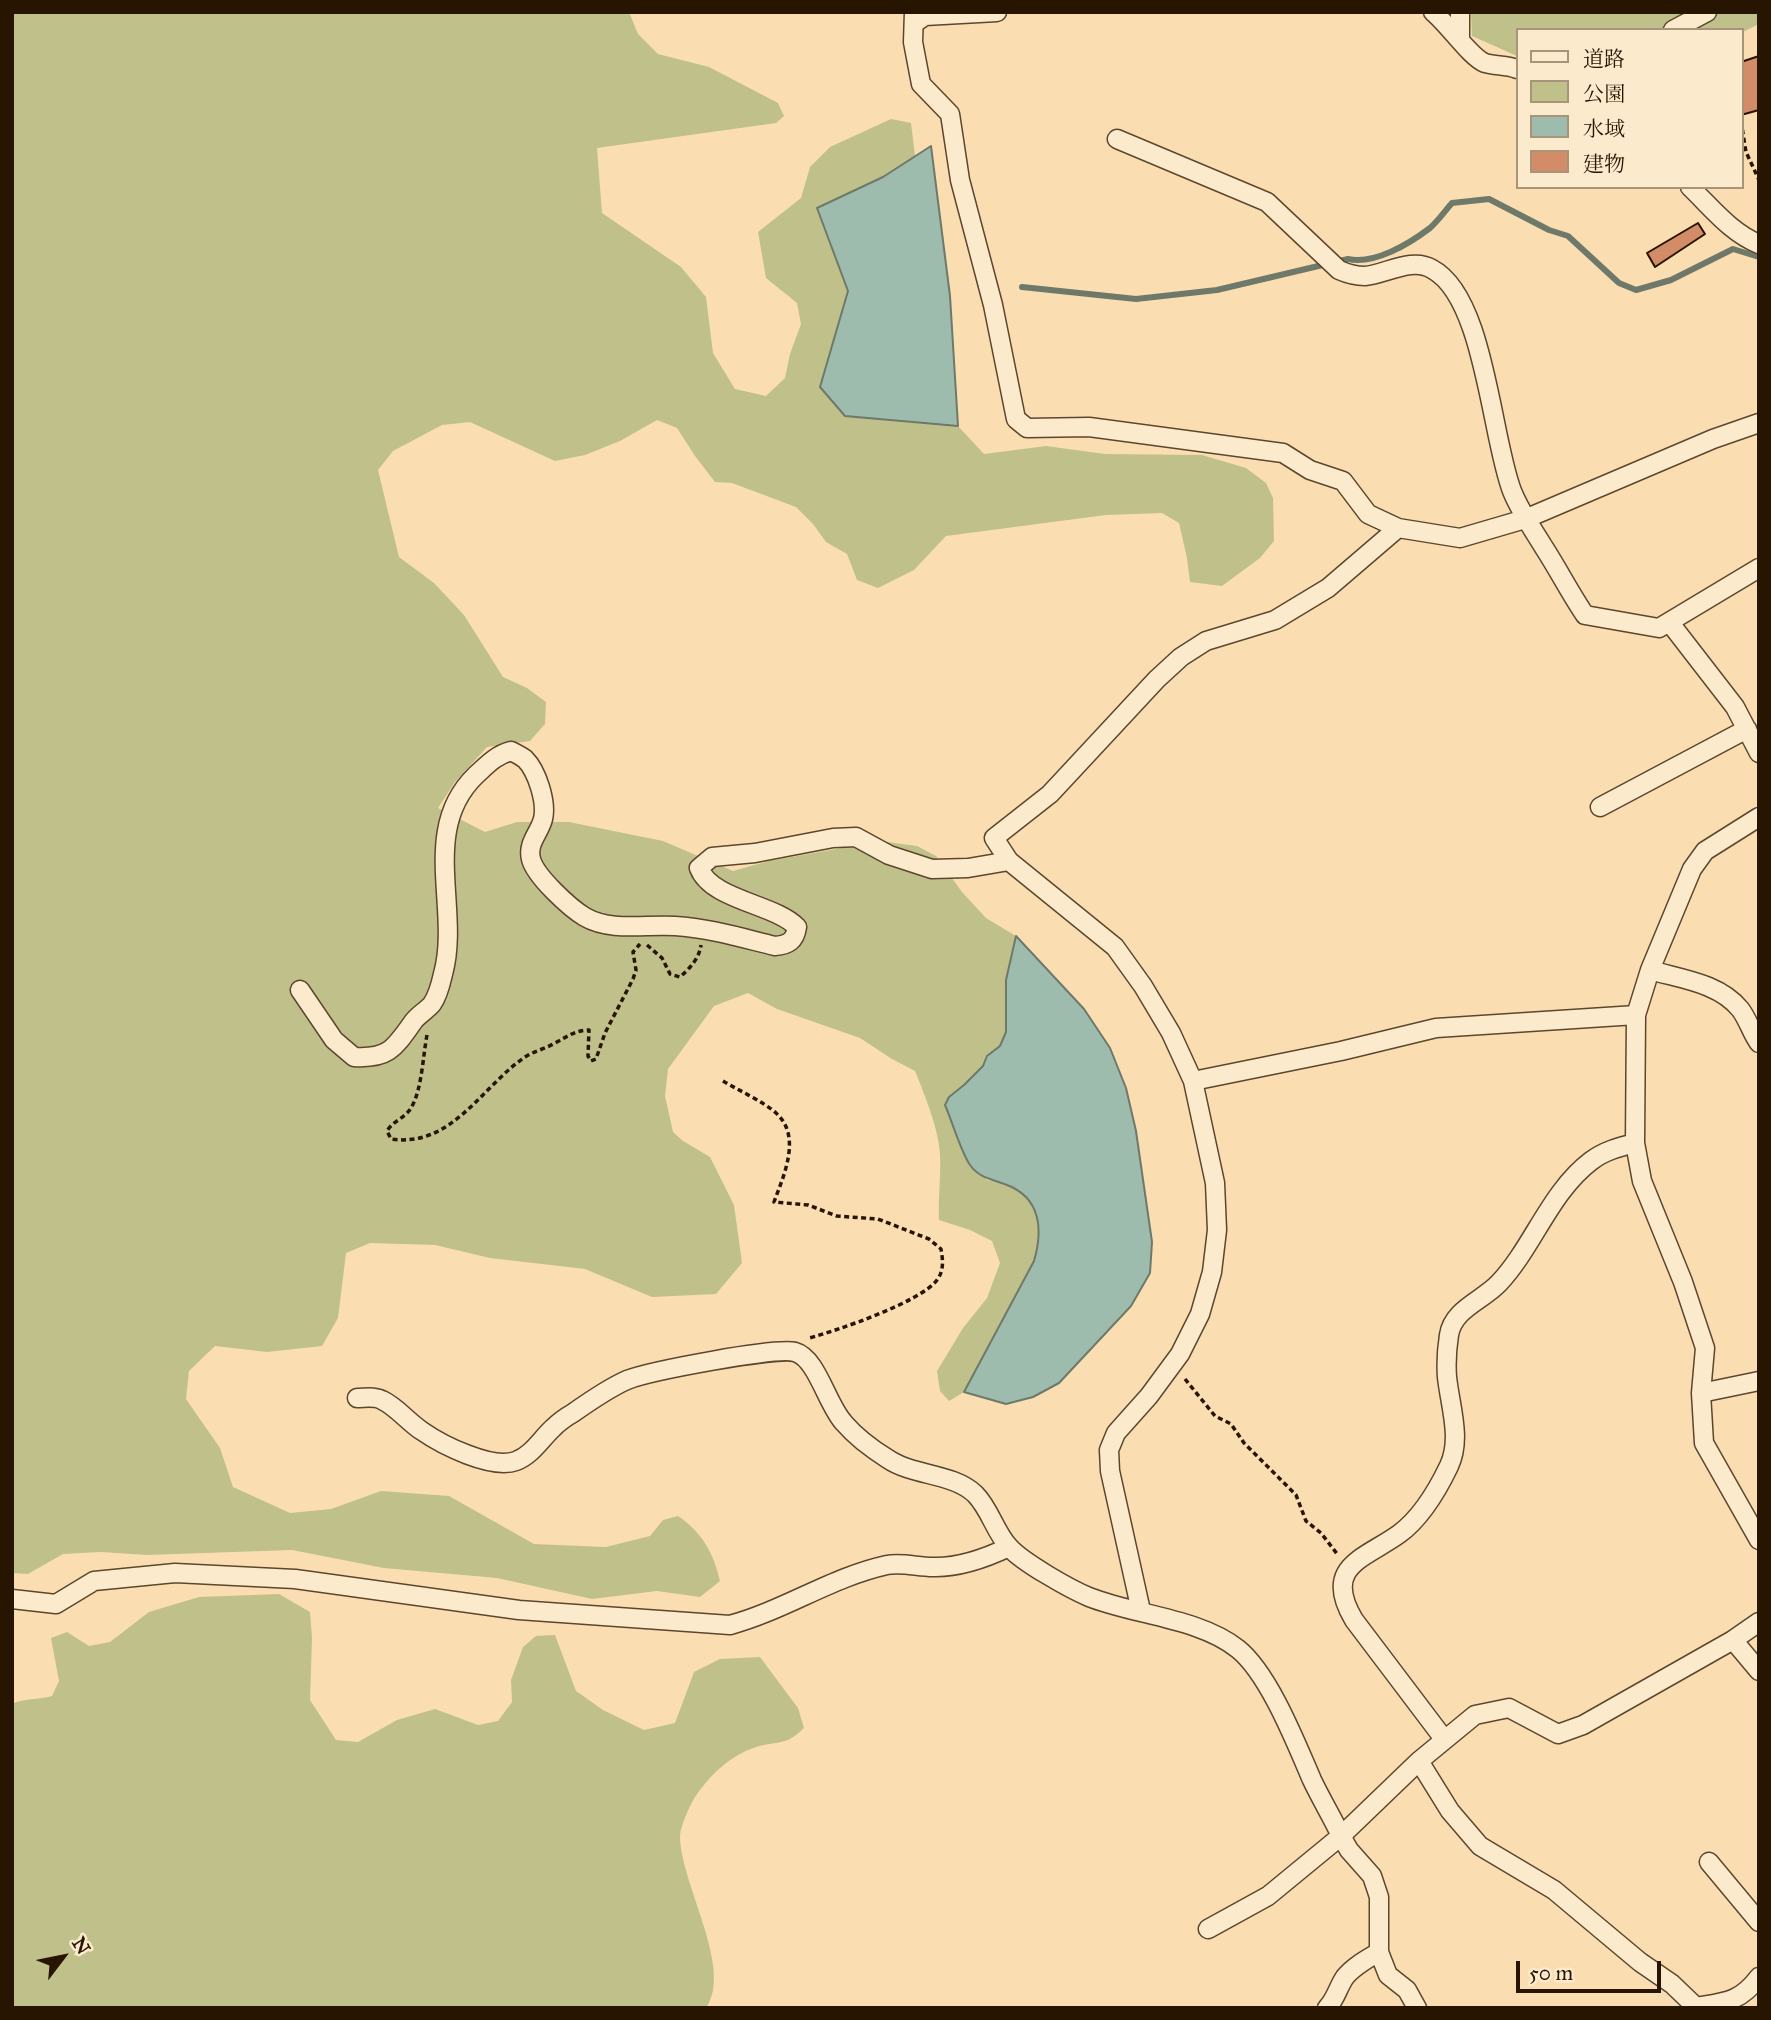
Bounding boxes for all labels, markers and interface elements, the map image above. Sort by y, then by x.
legend [1516,28,1743,189]
text: 道路 [1583,46,1625,72]
text: 公園 [1583,81,1625,107]
text: 水域 [1583,116,1625,142]
text: 建物 [1583,151,1625,177]
north arrow [28,1922,98,1992]
text: N [67,1933,95,1959]
scale bar [1519,1946,1664,1990]
text: 50 m [1529,1960,1573,1986]

